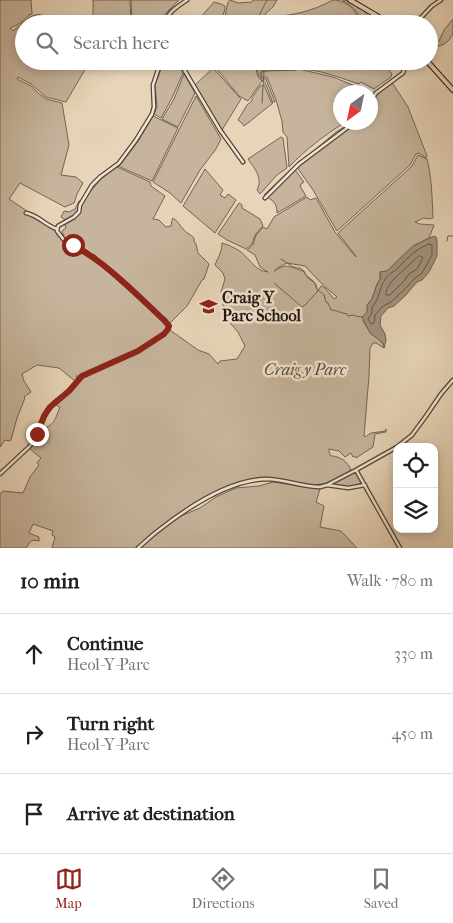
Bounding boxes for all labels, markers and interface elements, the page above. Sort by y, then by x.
search box [15,15,438,70]
icon: search [33,29,61,57]
text: Search here [73,32,169,54]
north arrow [333,85,378,130]
route start [62,234,85,257]
place label: Craig Y Parc School [222,288,301,325]
school or university icon: Craig Y Parc School [198,296,218,316]
park label: Craig y Parc [264,360,347,379]
route end [26,423,49,446]
map controls [393,443,438,533]
button: locate [393,443,438,488]
button: layers [393,488,438,533]
text: 10 min [20,569,79,593]
text: Walk · 780 m [347,571,433,590]
text: Continue [67,633,143,655]
icon: ahead [20,640,48,668]
text: 330 m [394,644,433,663]
text: Heol-Y-Parc [67,655,150,674]
text: Turn right [67,713,154,735]
icon: right [20,720,48,748]
text: 450 m [392,724,433,743]
text: Heol-Y-Parc [67,735,150,754]
icon: arrive [20,800,48,828]
text: Arrive at destination [67,803,235,825]
tab: Map [55,865,83,912]
tab: Directions [192,865,255,912]
tab: Saved [364,865,398,912]

